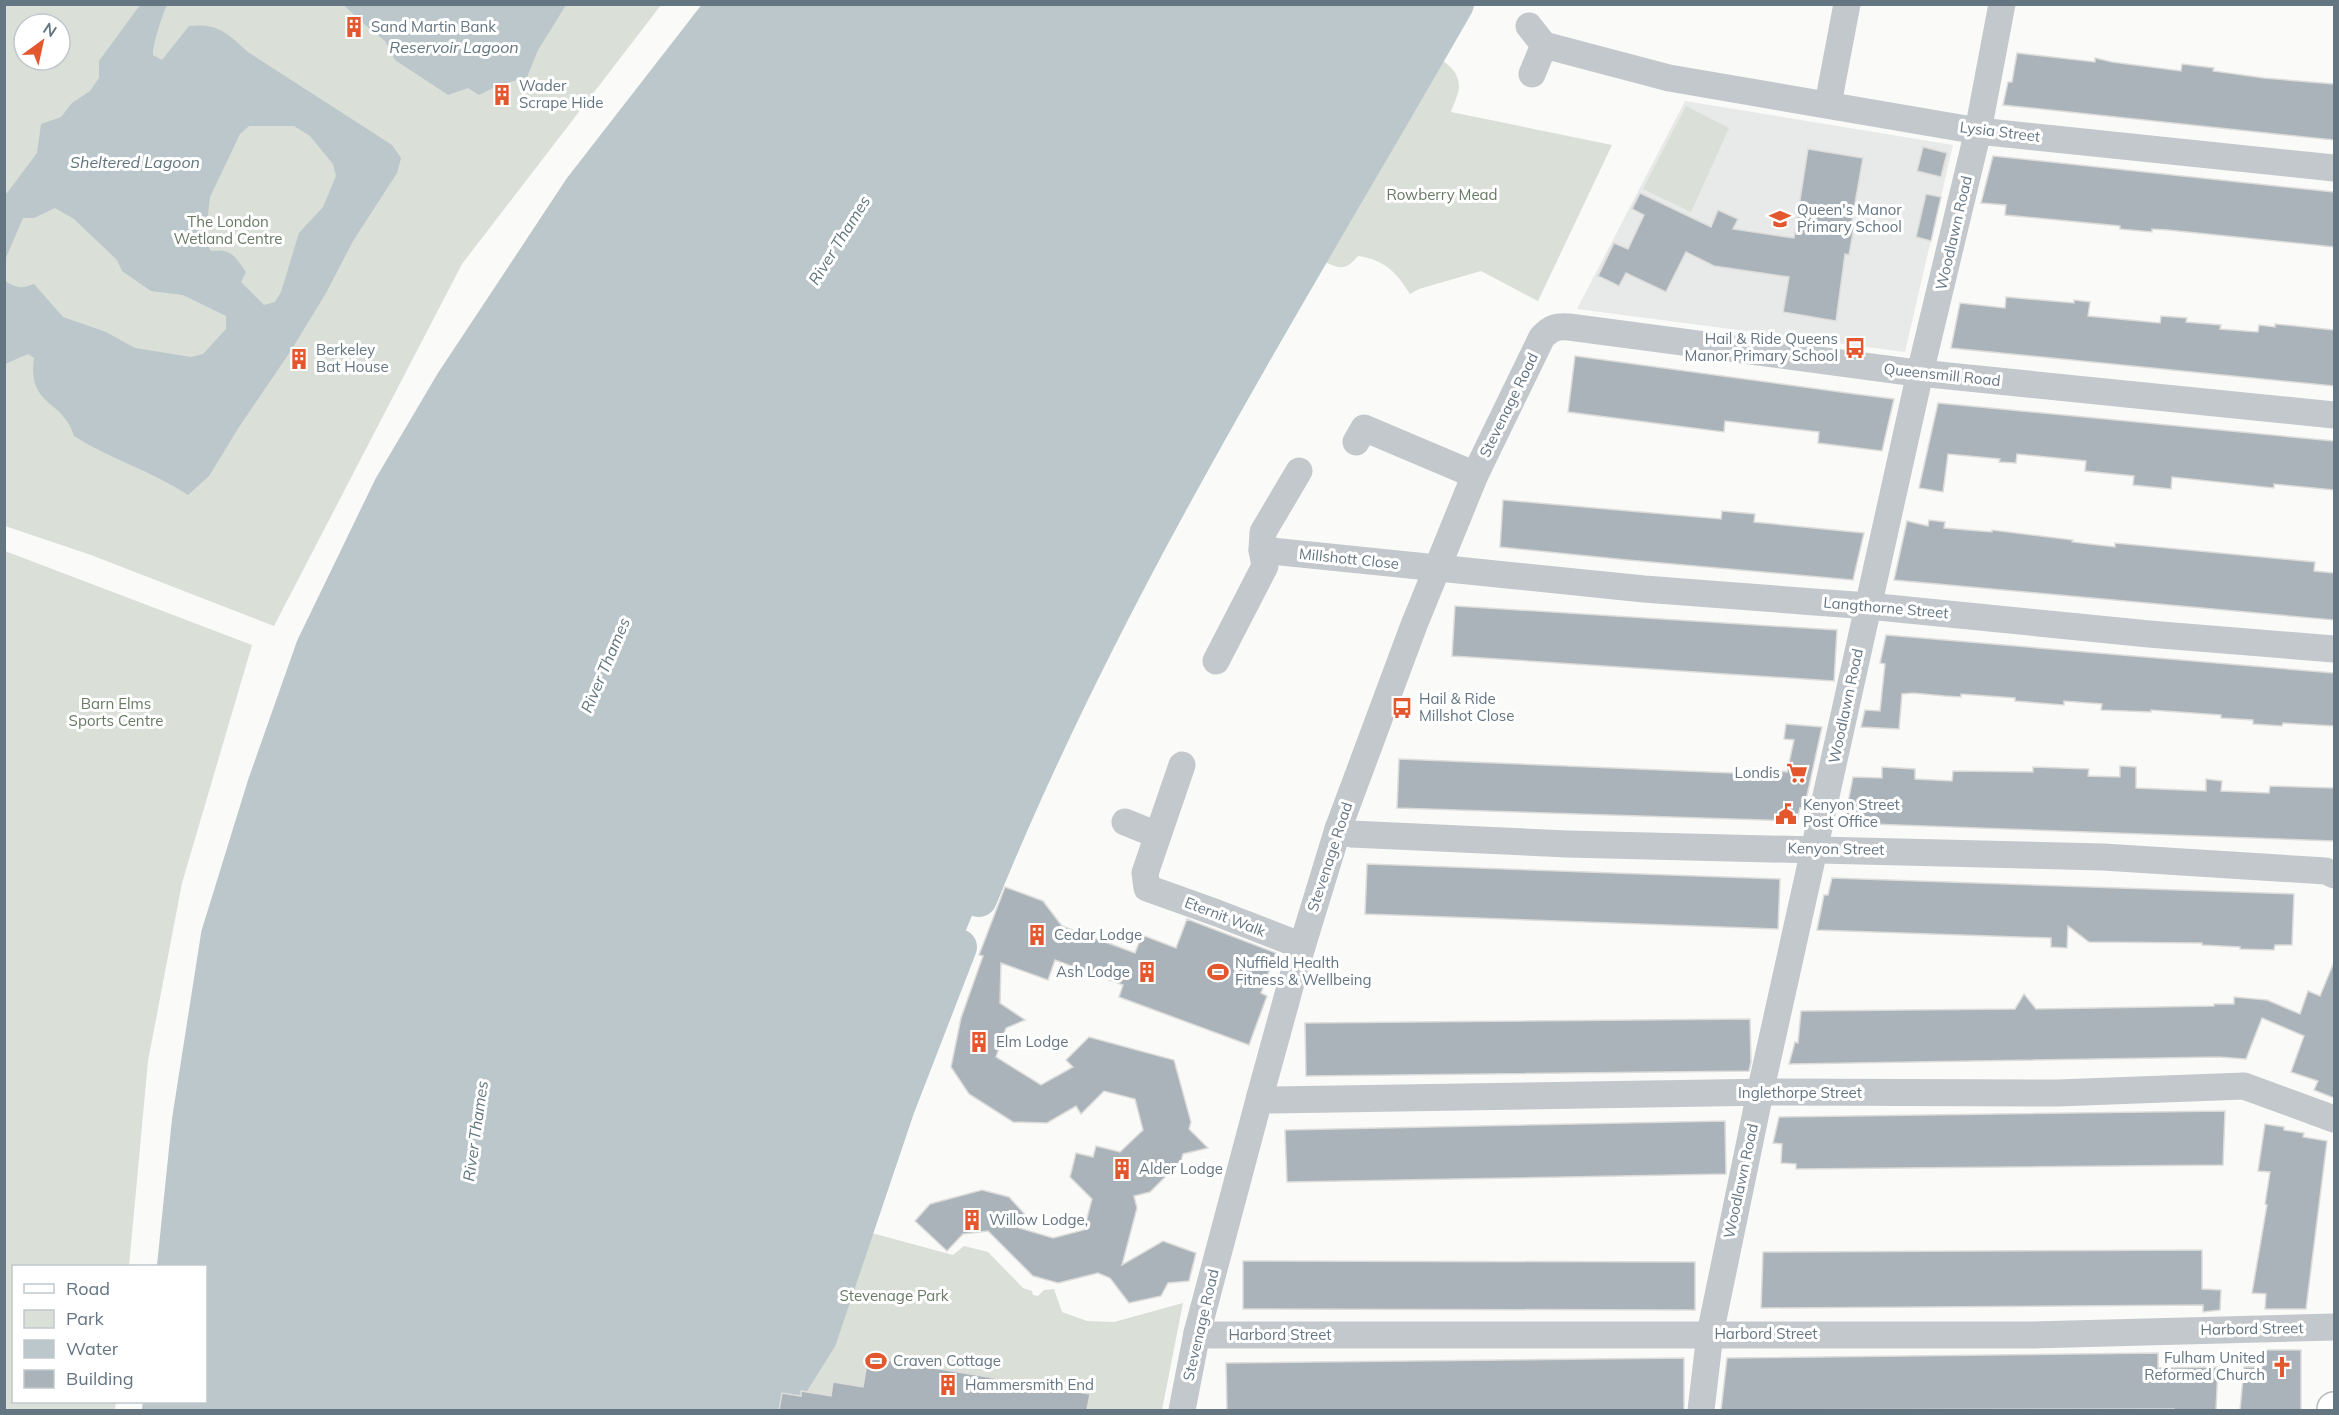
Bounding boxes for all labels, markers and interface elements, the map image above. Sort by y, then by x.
north arrow [12,12,72,72]
building icon: Sand Martin Bank [342,15,366,39]
place label: Sand Martin Bank [371,17,496,36]
text: N [40,18,61,41]
water label: Reservoir Lagoon [389,37,519,57]
place label: Wader Scrape Hide [519,76,603,112]
building icon: Wader Scrape Hide [490,83,514,107]
street label: Lysia Street [1959,117,2041,146]
water label: Sheltered Lagoon [70,152,200,172]
street label: Woodlawn Road [1931,174,1976,292]
park label: Rowberry Mead [1386,185,1498,204]
water label: River Thames [804,192,874,288]
place label: Queen's Manor Primary School [1797,200,1902,236]
school or university icon: Queen's Manor Primary School [1768,207,1792,231]
park label: The London Wetland Centre [174,212,282,248]
place label: Hail & Ride Queens Manor Primary School [1685,329,1838,365]
bus stop icon: Hail & Ride Queens Manor Primary School [1843,336,1867,360]
place label: Berkeley Bat House [316,340,389,376]
building icon: Berkeley Bat House [287,347,311,371]
street label: Stevenage Road [1475,349,1542,460]
street label: Queensmill Road [1883,359,2001,390]
street label: Millshott Close [1298,544,1400,573]
street label: Langthorne Street [1823,593,1949,622]
water label: River Thames [576,614,634,716]
street label: Woodlawn Road [1824,647,1867,765]
place label: Hail & Ride Millshot Close [1419,689,1514,725]
park label: Barn Elms Sports Centre [69,694,163,730]
bus stop icon: Hail & Ride Millshot Close [1390,696,1414,720]
supermarket icon: Londis [1785,761,1809,785]
place label: Londis [1735,763,1780,782]
place label: Kenyon Street Post Office [1803,795,1900,831]
street label: Stevenage Road [1303,800,1356,914]
public building icon: Kenyon Street Post Office [1774,802,1798,826]
street label: Kenyon Street [1787,838,1885,859]
street label: Eternit Walk [1182,892,1269,941]
building icon: Cedar Lodge [1025,923,1049,947]
place label: Cedar Lodge [1054,925,1142,944]
place label: Nuffield Health Fitness & Wellbeing [1235,953,1372,989]
building icon: Ash Lodge [1135,960,1159,984]
sports icon: Nuffield Health Fitness & Wellbeing [1206,960,1230,984]
place label: Ash Lodge [1056,962,1130,981]
building icon: Elm Lodge [967,1030,991,1054]
place label: Elm Lodge [996,1032,1068,1051]
water label: River Thames [458,1079,492,1183]
street label: Inglethorpe Street [1738,1083,1862,1102]
street label: Woodlawn Road [1719,1122,1762,1240]
building icon: Alder Lodge [1110,1157,1134,1181]
place label: Alder Lodge [1139,1159,1223,1178]
building icon: Willow Lodge, [960,1208,984,1232]
place label: Willow Lodge, [989,1210,1088,1229]
legend [12,1265,207,1403]
street label: Stevenage Road [1178,1267,1223,1383]
text: Road [66,1277,110,1300]
park label: Stevenage Park [839,1286,949,1305]
text: Park [66,1307,105,1330]
street label: Harbord Street [2200,1318,2304,1339]
street label: Harbord Street [1714,1324,1818,1343]
street label: Harbord Street [1228,1325,1332,1344]
text: Water [66,1337,119,1360]
place label: Fulham United Reformed Church [2144,1348,2265,1384]
sports icon: Craven Cottage [864,1349,888,1373]
place label: Craven Cottage [893,1351,1001,1370]
church icon: Fulham United Reformed Church [2270,1355,2294,1379]
text: Building [66,1367,134,1390]
building icon: Hammersmith End [936,1373,960,1397]
place label: Hammersmith End [965,1375,1094,1394]

